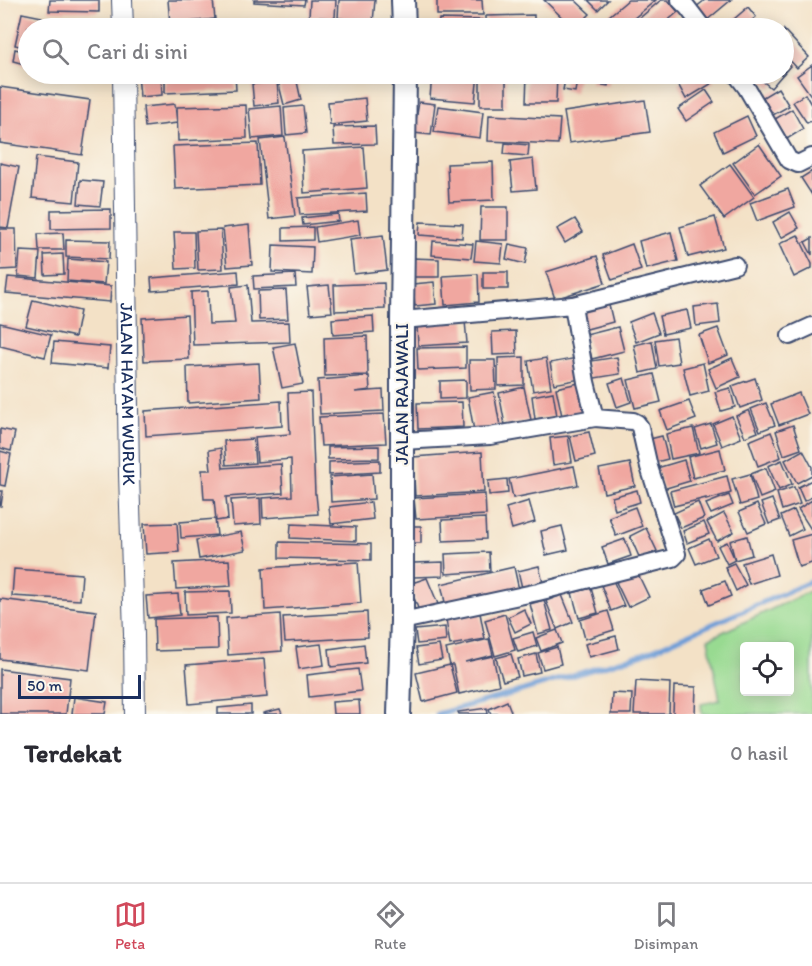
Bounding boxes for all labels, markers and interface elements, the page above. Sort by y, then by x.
search box [18,18,794,84]
icon: search [39,35,72,68]
text: Cari di sini [87,38,188,65]
street label: JALAN HAYAM WURUK [115,302,140,486]
street label: JALAN RAJAWALI [391,323,413,465]
map controls [740,642,794,696]
button: locate [740,642,794,696]
scale bar [18,672,141,700]
text: 50 m [27,676,62,695]
text: Terdekat [24,737,122,769]
text: 0 hasil [730,741,788,765]
tab: Peta [114,898,147,953]
tab: Rute [374,898,407,953]
tab: Disimpan [634,898,698,953]

